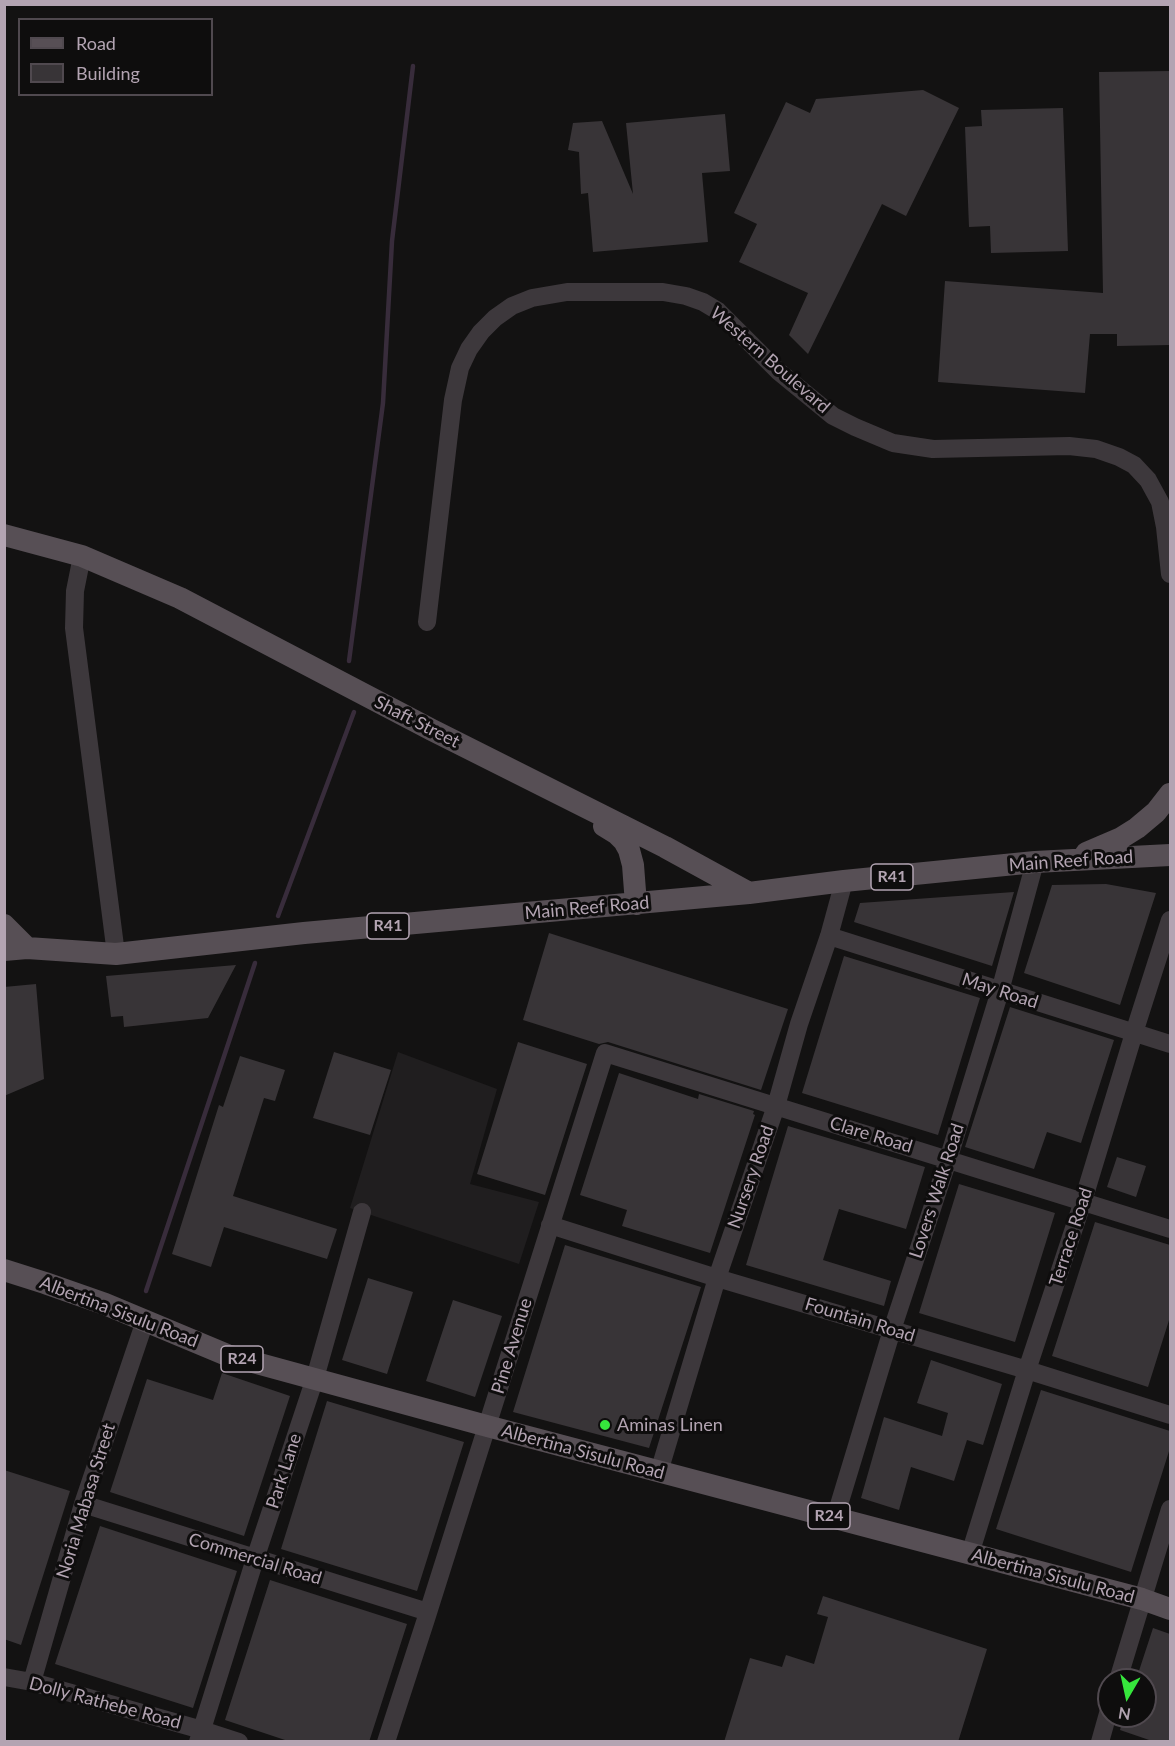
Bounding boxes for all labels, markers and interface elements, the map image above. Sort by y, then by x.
legend [18,18,213,96]
text: Road [76,32,116,54]
text: Building [76,62,140,84]
street label: Western Boulevard [706,302,834,418]
street label: Shaft Street [371,691,463,753]
street label: Main Reef Road [1008,846,1134,876]
road number: R41 [871,864,913,890]
street label: Main Reef Road [524,892,650,924]
road number: R41 [367,913,409,939]
street label: May Road [959,969,1041,1013]
street label: Clare Road [827,1112,915,1158]
street label: Lovers Walk Road [905,1121,969,1261]
street label: Nursery Road [723,1123,779,1231]
street label: Terrace Road [1045,1185,1097,1289]
street label: Albertina Sisulu Road [37,1272,201,1352]
street label: Fountain Road [802,1293,918,1347]
street label: Pine Avenue [487,1296,537,1396]
road number: R24 [221,1346,263,1372]
place label: Aminas Linen [617,1414,723,1436]
marker: Aminas Linen [598,1418,612,1432]
street label: Albertina Sisulu Road [499,1420,667,1484]
street label: Noria Mabasa Street [52,1421,120,1581]
street label: Park Lane [262,1431,306,1511]
road number: R24 [808,1503,850,1529]
street label: Commercial Road [186,1529,324,1589]
street label: Albertina Sisulu Road [969,1544,1137,1608]
north arrow [1097,1668,1157,1728]
street label: Dolly Rathebe Road [27,1672,183,1734]
text: N [1117,1704,1132,1725]

